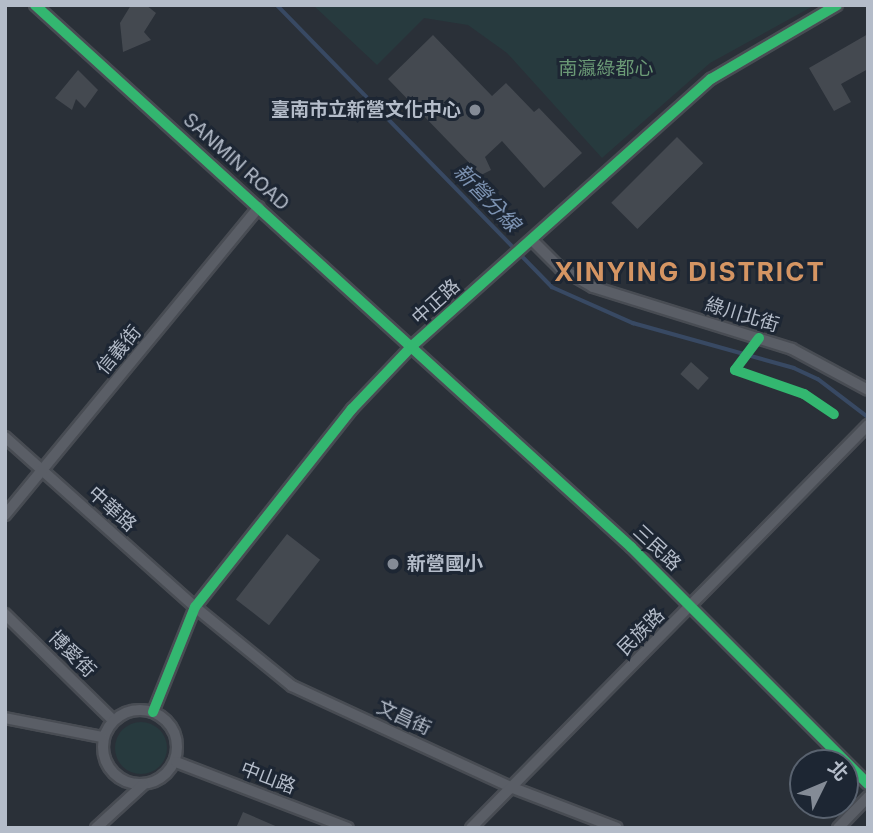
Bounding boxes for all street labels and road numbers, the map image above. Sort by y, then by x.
street label: SANMIN ROAD [178,109,294,215]
street label: 中正路 [407,274,465,330]
street label: 綠川北街 [702,293,782,337]
street label: 信義街 [92,321,146,379]
street label: 中華路 [83,481,141,537]
street label: 三民路 [628,520,686,576]
street label: 民族路 [613,604,669,660]
street label: 博愛街 [44,626,100,682]
street label: 文昌街 [373,696,435,740]
street label: 中山路 [237,757,299,799]

